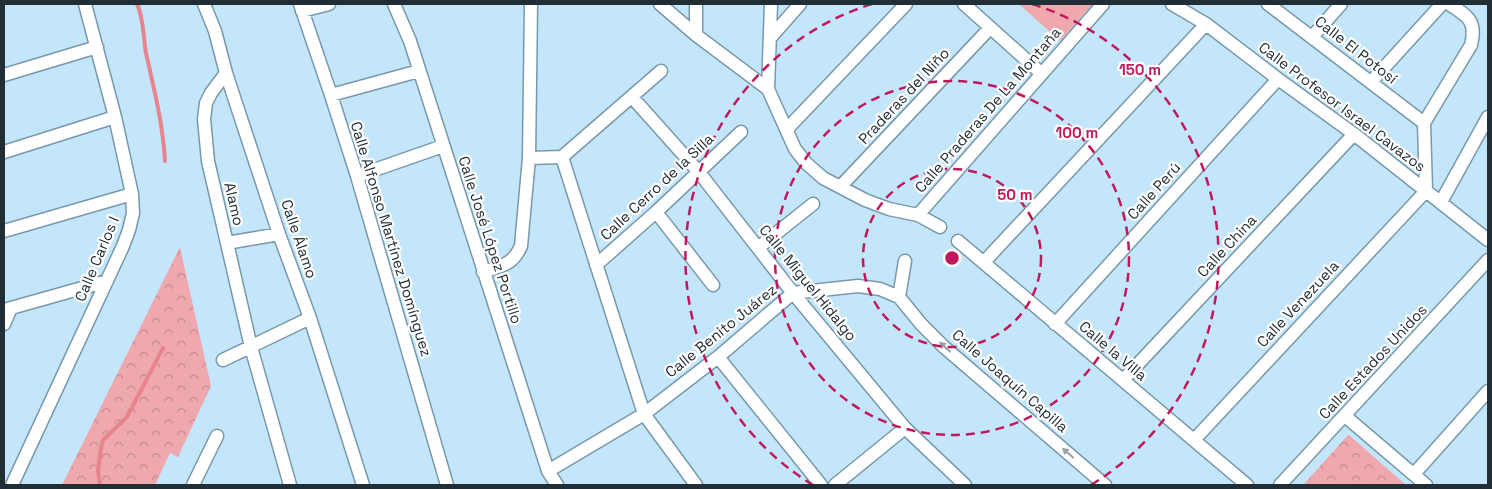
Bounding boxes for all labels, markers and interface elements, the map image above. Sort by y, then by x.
street label: Calle El Potosí [1311,11,1402,88]
street label: Calle Praderas De La Montaña [910,23,1065,196]
street label: Calle Profesor Israel Cavazos [1255,38,1430,176]
street label: Praderas del Niño [854,43,953,148]
text: 150 m [1119,60,1161,79]
street label: Calle Alfonso Martínez Domínguez [347,119,436,359]
text: 100 m [1056,123,1098,142]
street label: Calle Cerro de la Silla [596,129,718,244]
street label: Calle José López Portillo [454,154,527,326]
street label: Calle Perú [1123,158,1184,223]
street label: Alamo [220,180,249,227]
text: 50 m [997,185,1033,204]
street label: Calle Álamo [277,197,322,281]
street label: Calle China [1193,210,1261,281]
street label: Calle Carlos I [70,213,123,304]
street label: Calle Miguel Hidalgo [756,221,861,345]
centre of rings [943,249,961,267]
street label: Calle Venezuela [1253,256,1343,351]
street label: Calle Benito Juárez [661,280,780,381]
street label: Calle Estados Unidos [1314,300,1431,423]
street label: Calle la Villa [1075,317,1152,385]
street label: Calle Joaquín Capilla [948,325,1073,436]
one-way arrow [939,342,952,353]
one-way arrow [1062,448,1075,459]

